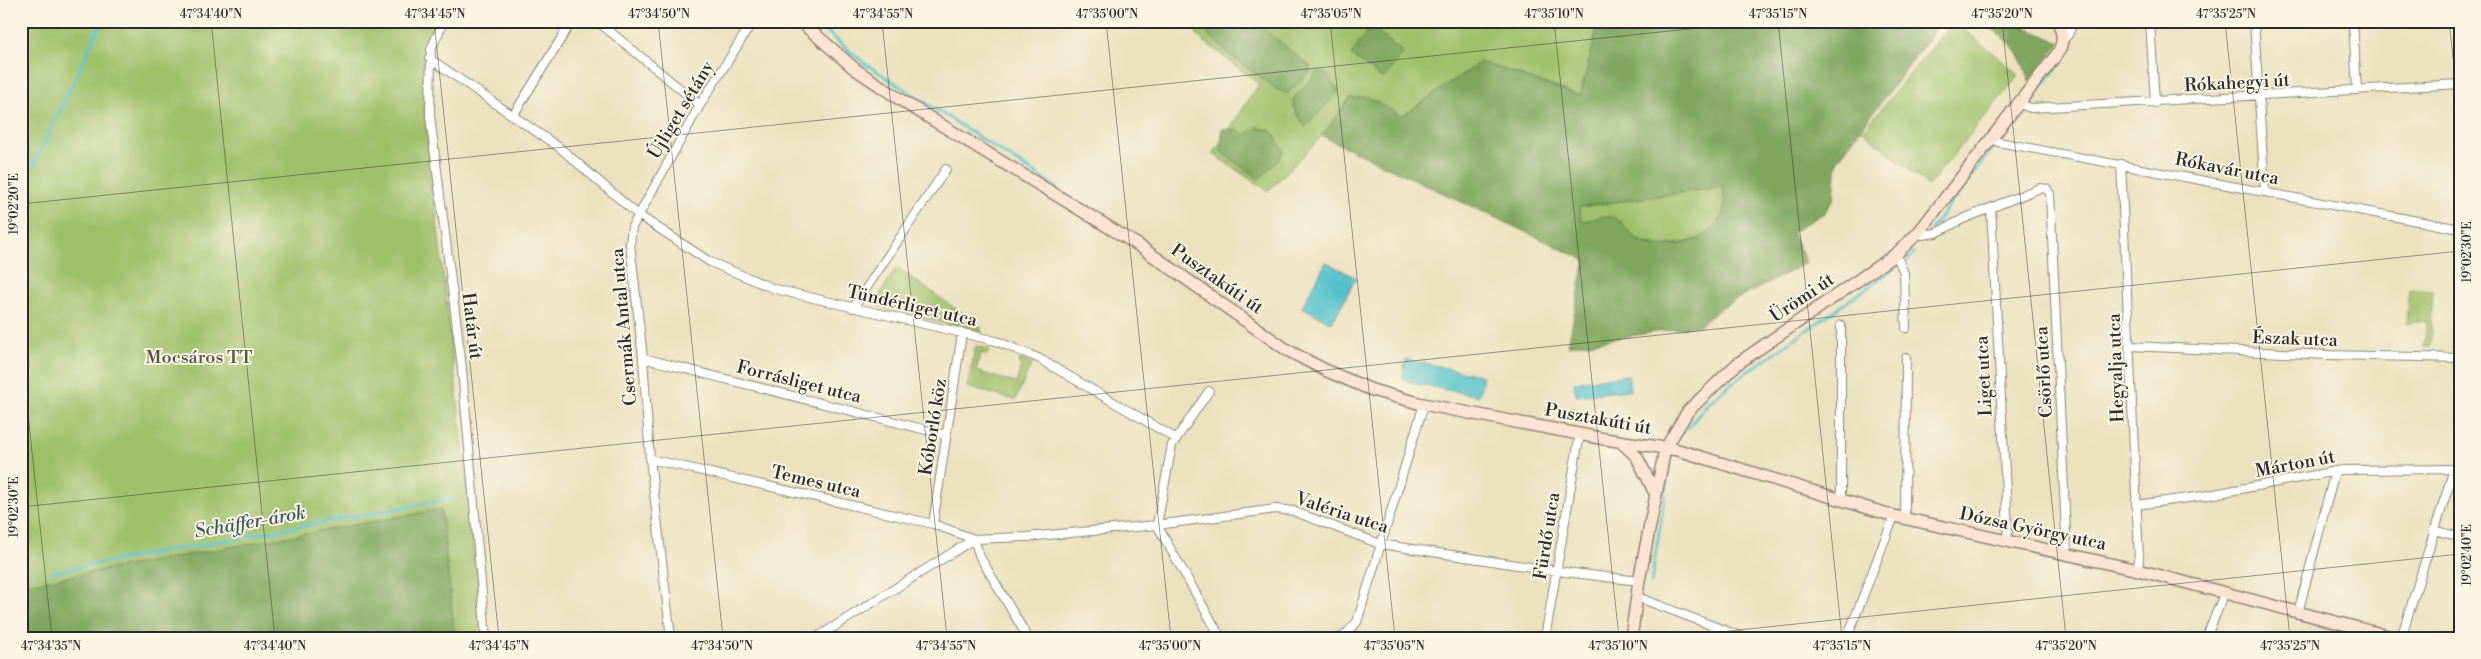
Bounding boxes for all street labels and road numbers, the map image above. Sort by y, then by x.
street label: Újliget sétány [643,57,719,163]
street label: Rókahegyi út [2184,69,2291,97]
street label: Rókavár utca [2173,148,2282,191]
street label: Pusztakúti út [1166,239,1268,320]
street label: Csermák Antal utca [606,246,642,407]
street label: Ürömi út [1765,268,1839,328]
street label: Tündérliget utca [845,280,980,332]
street label: Határ út [456,291,488,361]
street label: Hegyalja utca [2103,312,2129,423]
street label: Csörlő utca [2030,325,2058,418]
street label: Észak utca [2252,326,2339,352]
street label: Liget utca [1970,334,1998,417]
street label: Forrásliget utca [734,355,865,409]
street label: Kóborló köz [914,377,952,477]
street label: Pusztakúti út [1543,398,1654,440]
street label: Márton út [2253,445,2337,483]
street label: Temes utca [769,461,864,504]
street label: Valéria utca [1292,487,1392,539]
street label: Fürdő utca [1529,490,1565,581]
street label: Dózsa György utca [1958,502,2109,556]

